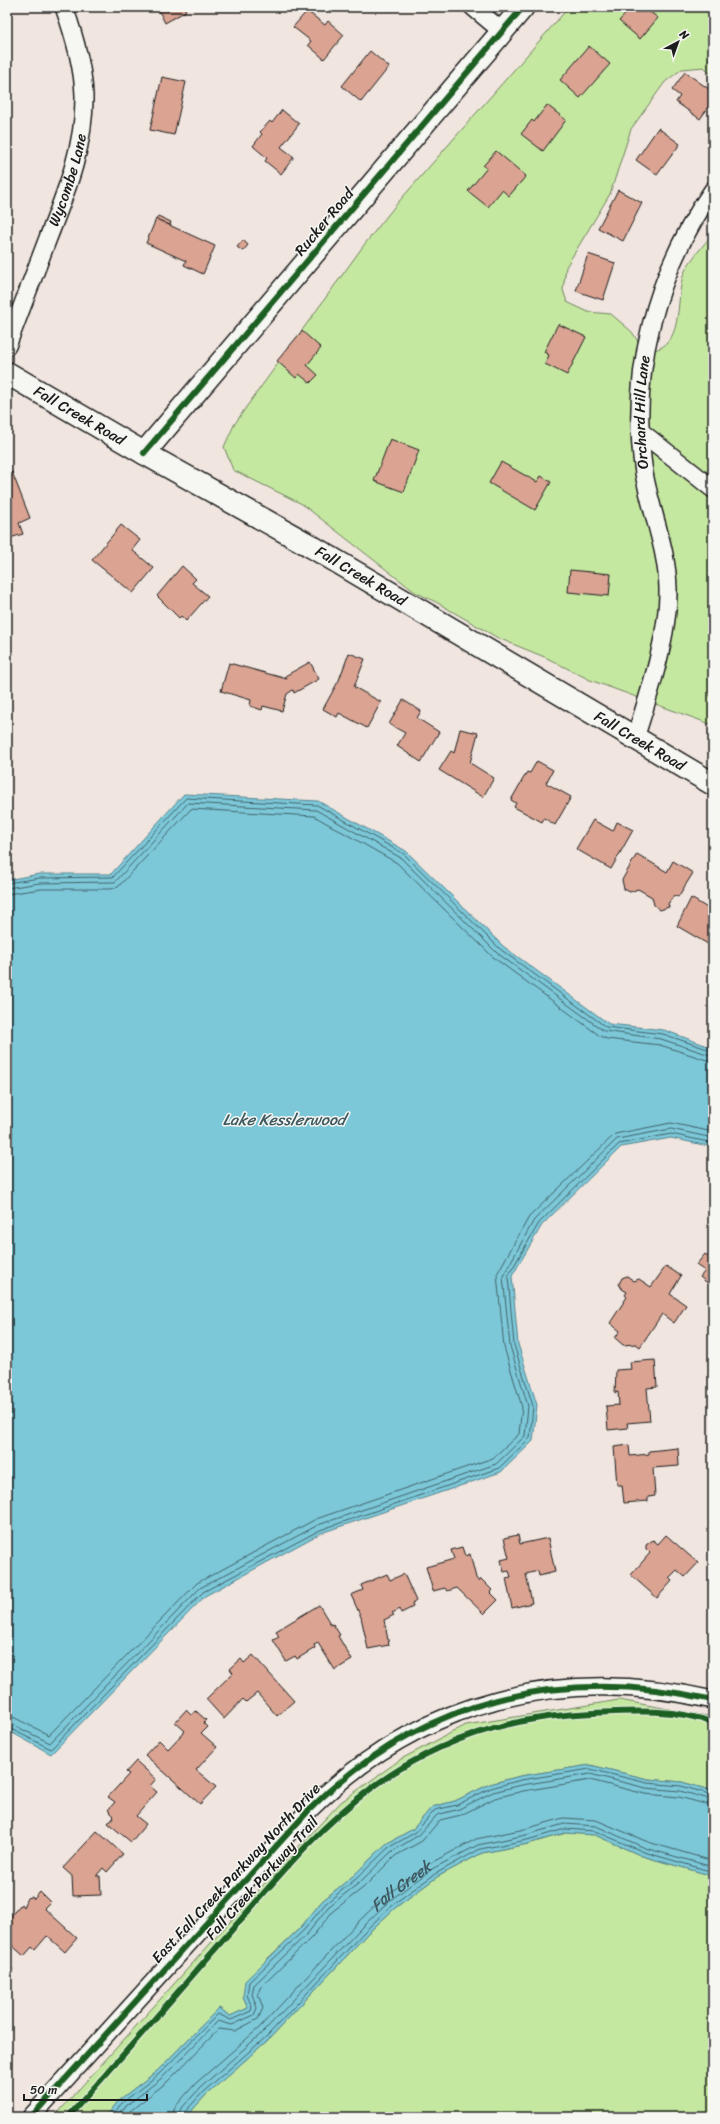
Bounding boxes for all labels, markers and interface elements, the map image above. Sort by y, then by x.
north arrow [658,22,698,62]
text: N [674,25,694,45]
street label: Wycombe Lane [41,131,94,230]
street label: Rucker Road [288,181,361,262]
street label: Orchard Hill Lane [627,353,658,471]
street label: Fall Creek Road [29,378,131,453]
street label: Fall Creek Road [310,538,413,614]
street label: Fall Creek Road [589,703,692,779]
water label: Lake Kesslerwood [223,1105,350,1134]
street label: East Fall Creek Parkway North Drive [145,1776,327,1969]
street label: Fall Creek Parkway Trail [199,1809,326,1946]
water label: Fall Creek [363,1851,439,1918]
scale bar [24,2076,147,2102]
text: 50 m [30,2079,57,2101]

